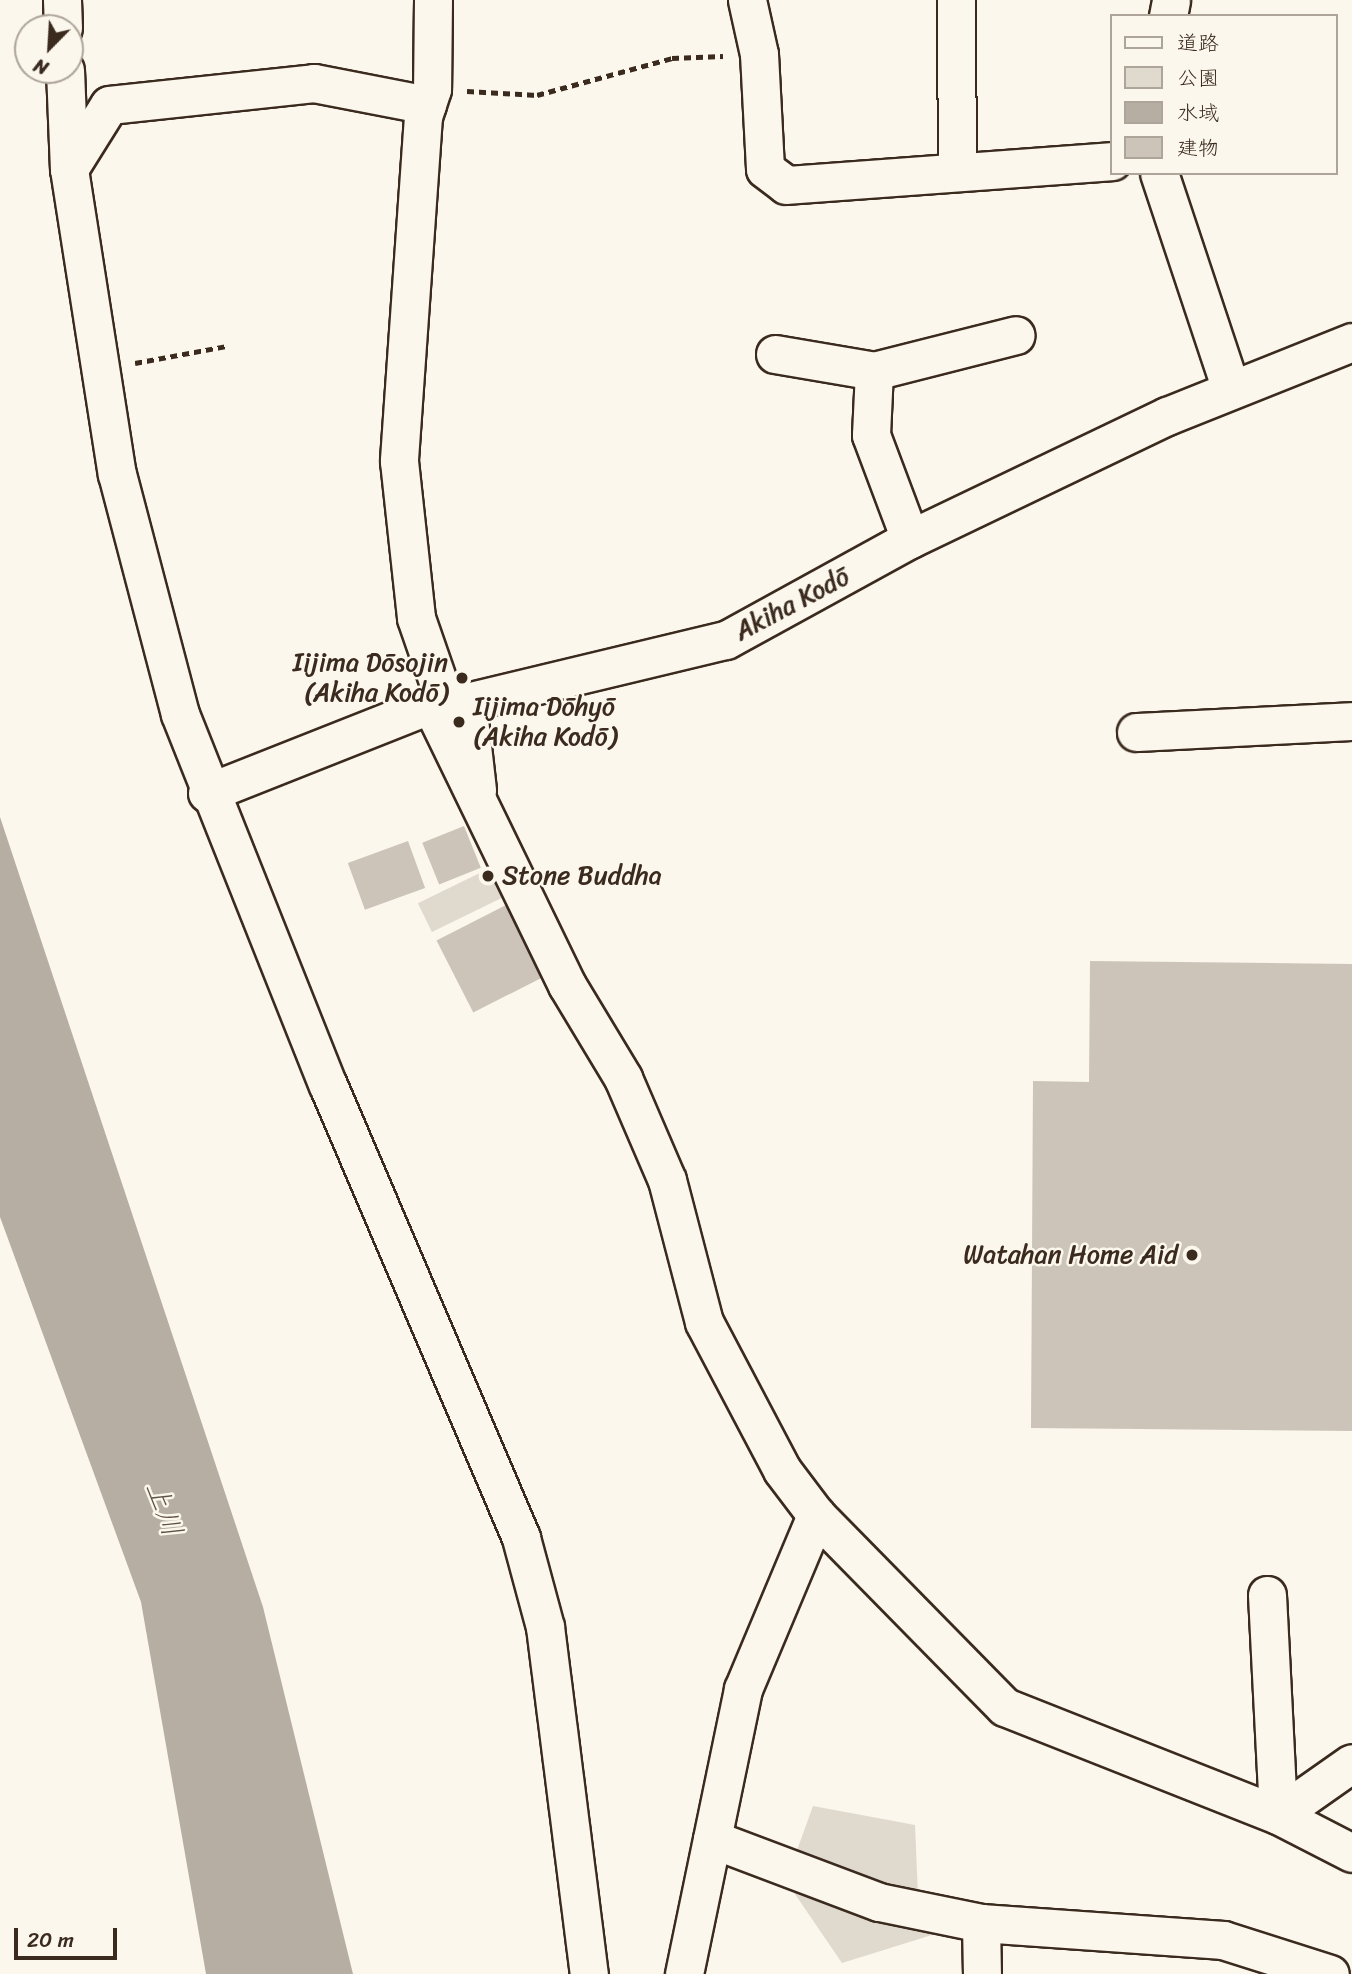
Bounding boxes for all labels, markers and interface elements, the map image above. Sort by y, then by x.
north arrow [14,14,84,84]
legend [1110,14,1338,175]
text: 道路 [1177,24,1219,62]
text: N [28,49,54,85]
text: 公園 [1177,59,1219,97]
text: 水域 [1177,94,1219,132]
text: 建物 [1177,129,1219,167]
street label: Akiha Kodō [728,560,856,648]
place label: Iijima Dōsojin (Akiha Kodō) [291,647,448,708]
marker: Iijima Dōsojin (Akiha Kodō) [454,670,470,686]
place label: Iijima Dōhyō (Akiha Kodō) [473,691,619,752]
marker: Iijima Dōhyō (Akiha Kodō) [451,714,467,730]
place label: Stone Buddha [502,860,661,892]
marker: Stone Buddha [480,868,496,884]
place label: Watahan Home Aid [963,1239,1178,1271]
marker: Watahan Home Aid [1184,1247,1200,1263]
water label: 上川 [139,1477,189,1541]
scale bar [18,1914,121,1958]
text: 20 m [27,1921,74,1959]

